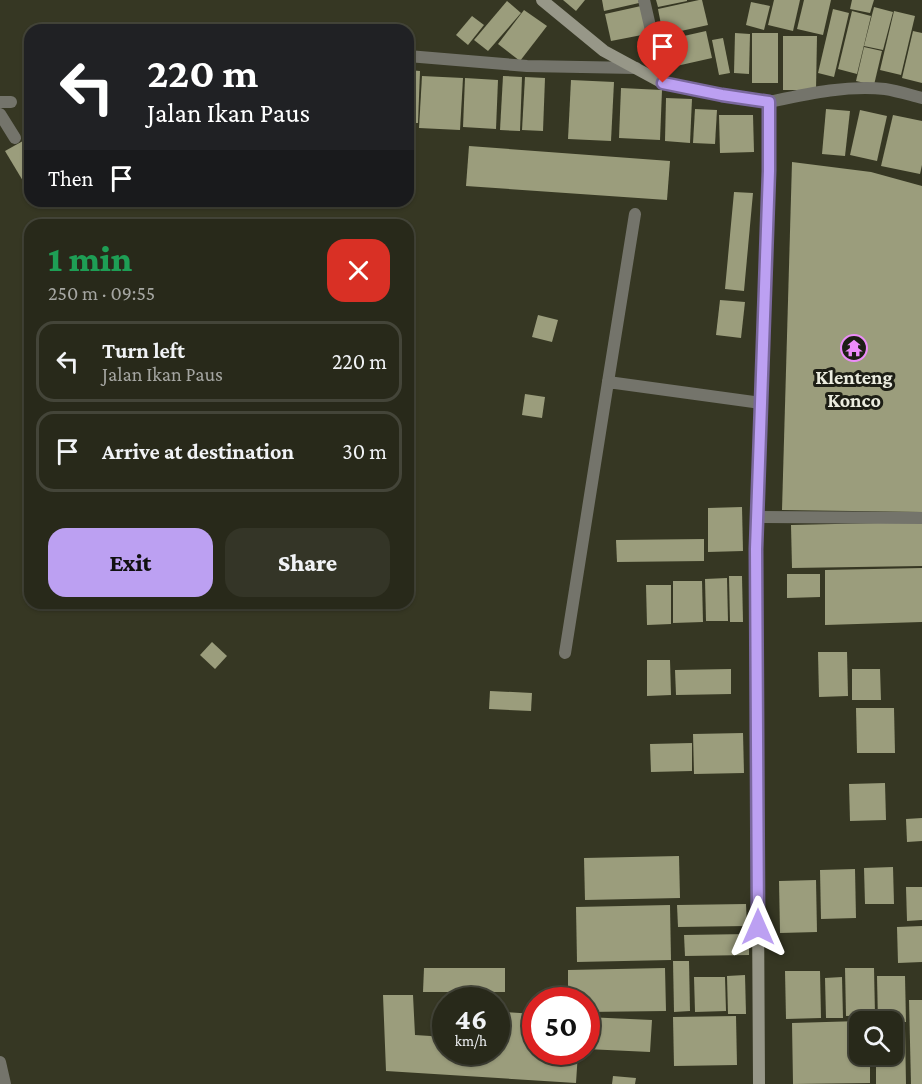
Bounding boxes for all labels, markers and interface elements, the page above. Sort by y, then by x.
pin [637,21,688,83]
icon: arrive [646,30,679,63]
icon: left [48,48,126,126]
text: 220 m [147,49,258,96]
text: Jalan Ikan Paus [147,98,310,128]
icon: arrive [105,162,138,195]
text: Then [48,166,93,191]
text: 1 min [48,239,132,279]
button: close [327,239,390,302]
text: 250 m · 09:55 [48,282,155,304]
temple icon: Klenteng Konco [839,333,869,363]
text: Turn left [102,338,185,363]
icon: left [51,345,84,378]
text: 220 m [332,349,387,374]
text: Jalan Ikan Paus [102,363,223,385]
place label: Klenteng Konco [815,366,893,411]
icon: arrive [51,435,84,468]
text: Arrive at destination [102,439,294,464]
text: 30 m [342,439,387,464]
button: Exit [48,528,213,597]
button: Share [225,528,390,597]
position arrow [726,895,790,959]
speed limit sign: 50 [522,987,600,1065]
text: 46 [455,1002,487,1035]
map controls [849,1011,903,1065]
button: search [849,1011,903,1065]
text: km/h [455,1033,487,1049]

